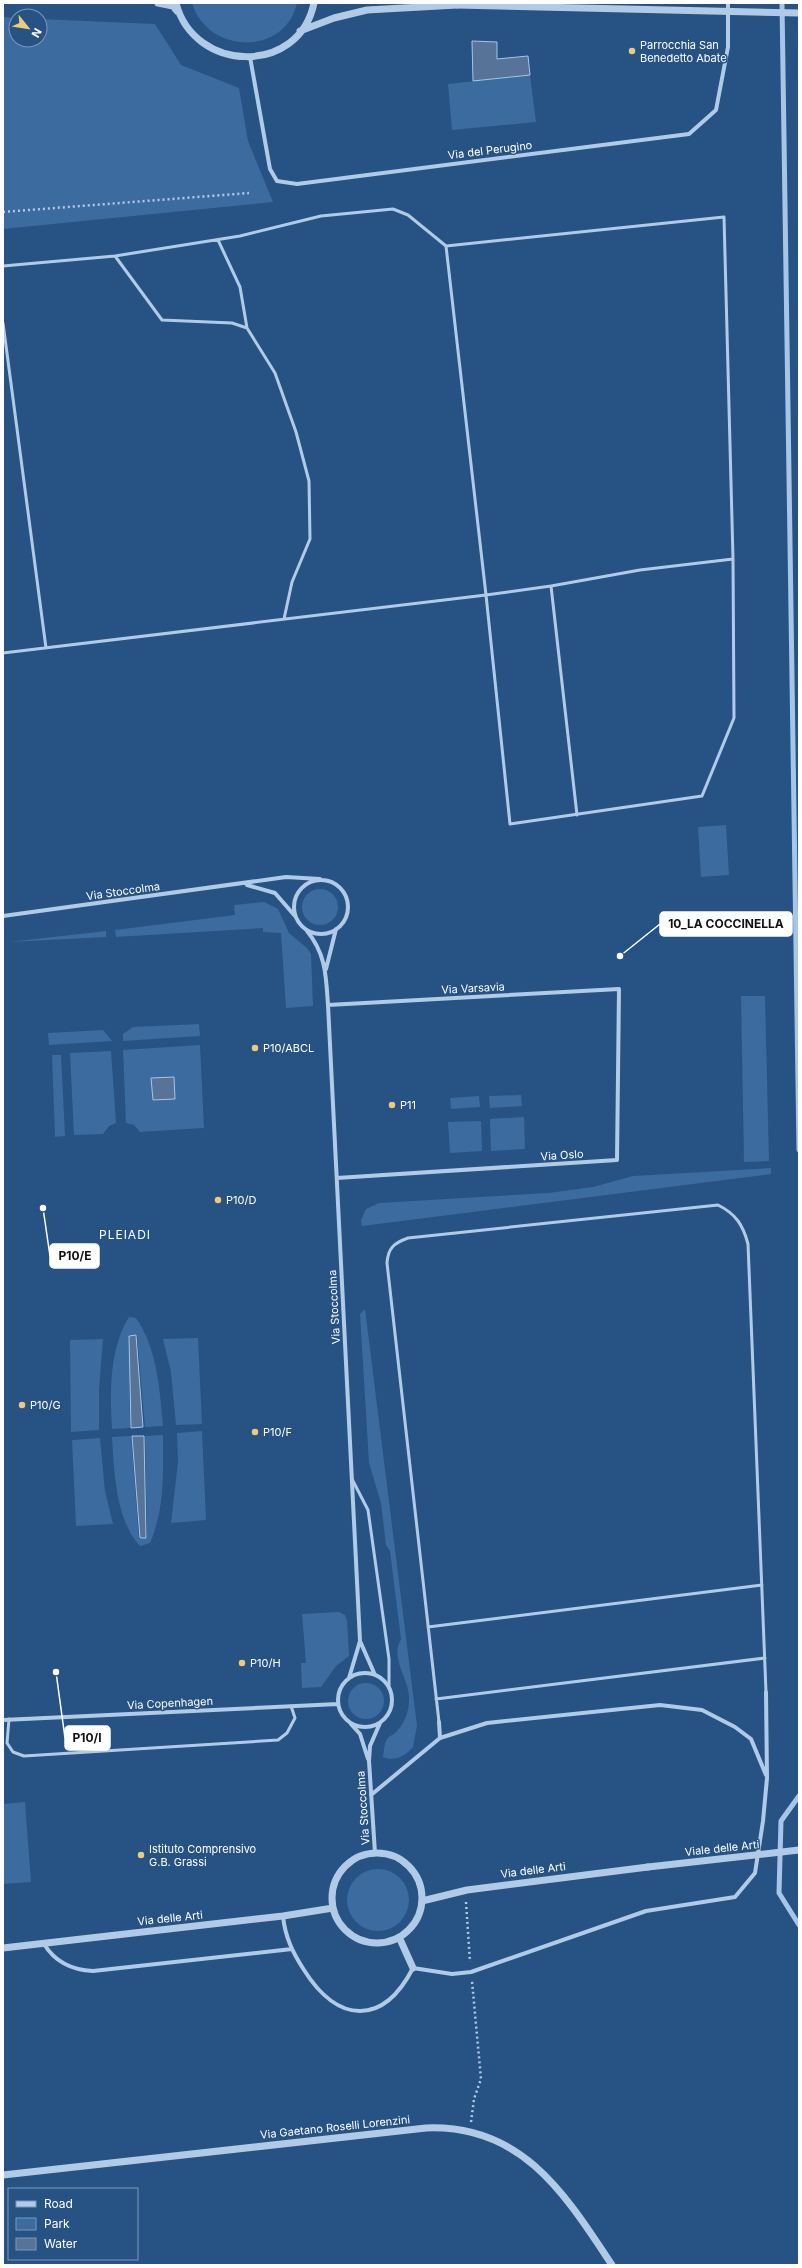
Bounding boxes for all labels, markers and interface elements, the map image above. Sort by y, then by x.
north arrow [8,8,48,48]
text: N [29,26,45,40]
place label: Parrocchia San Benedetto Abate [640,38,727,65]
marker: Parrocchia San Benedetto Abate [627,46,637,56]
street label: Via del Perugino [447,138,533,162]
street label: Via Stoccolma [85,879,161,903]
callout: 10_LA COCCINELLA [660,912,792,936]
text: 10_LA COCCINELLA [668,916,784,931]
street label: Via Varsavia [441,979,505,997]
place label: P10/ABCL [263,1041,314,1055]
marker: P10/ABCL [250,1043,260,1053]
place label: P11 [400,1098,416,1112]
marker: P11 [387,1100,397,1110]
street label: Via Oslo [540,1146,584,1163]
place label: P10/D [226,1193,256,1207]
marker: P10/D [213,1195,223,1205]
district label: PLEIADI [99,1227,151,1242]
callout: P10/E [50,1244,99,1268]
text: P10/E [59,1248,92,1263]
street label: Via Stoccolma [325,1270,343,1344]
place label: P10/G [30,1398,61,1412]
marker: P10/G [17,1400,27,1410]
place label: P10/F [263,1425,292,1439]
marker: P10/F [250,1427,260,1437]
place label: P10/H [250,1656,281,1670]
marker: P10/H [237,1658,247,1668]
street label: Via Copenhagen [127,1694,213,1712]
callout: P10/I [65,1726,110,1750]
text: P10/I [72,1730,102,1745]
street label: Via Stoccolma [353,1770,373,1846]
street label: Viale delle Arti [684,1837,760,1859]
place label: Istituto Comprensivo G.B. Grassi [149,1842,257,1869]
marker: Istituto Comprensivo G.B. Grassi [136,1850,146,1860]
street label: Via delle Arti [500,1859,566,1881]
street label: Via delle Arti [137,1908,203,1928]
street label: Via Gaetano Roselli Lorenzini [259,2112,411,2142]
legend [8,2188,138,2260]
text: Road [44,2196,73,2211]
text: Park [44,2216,70,2231]
text: Water [44,2236,78,2251]

